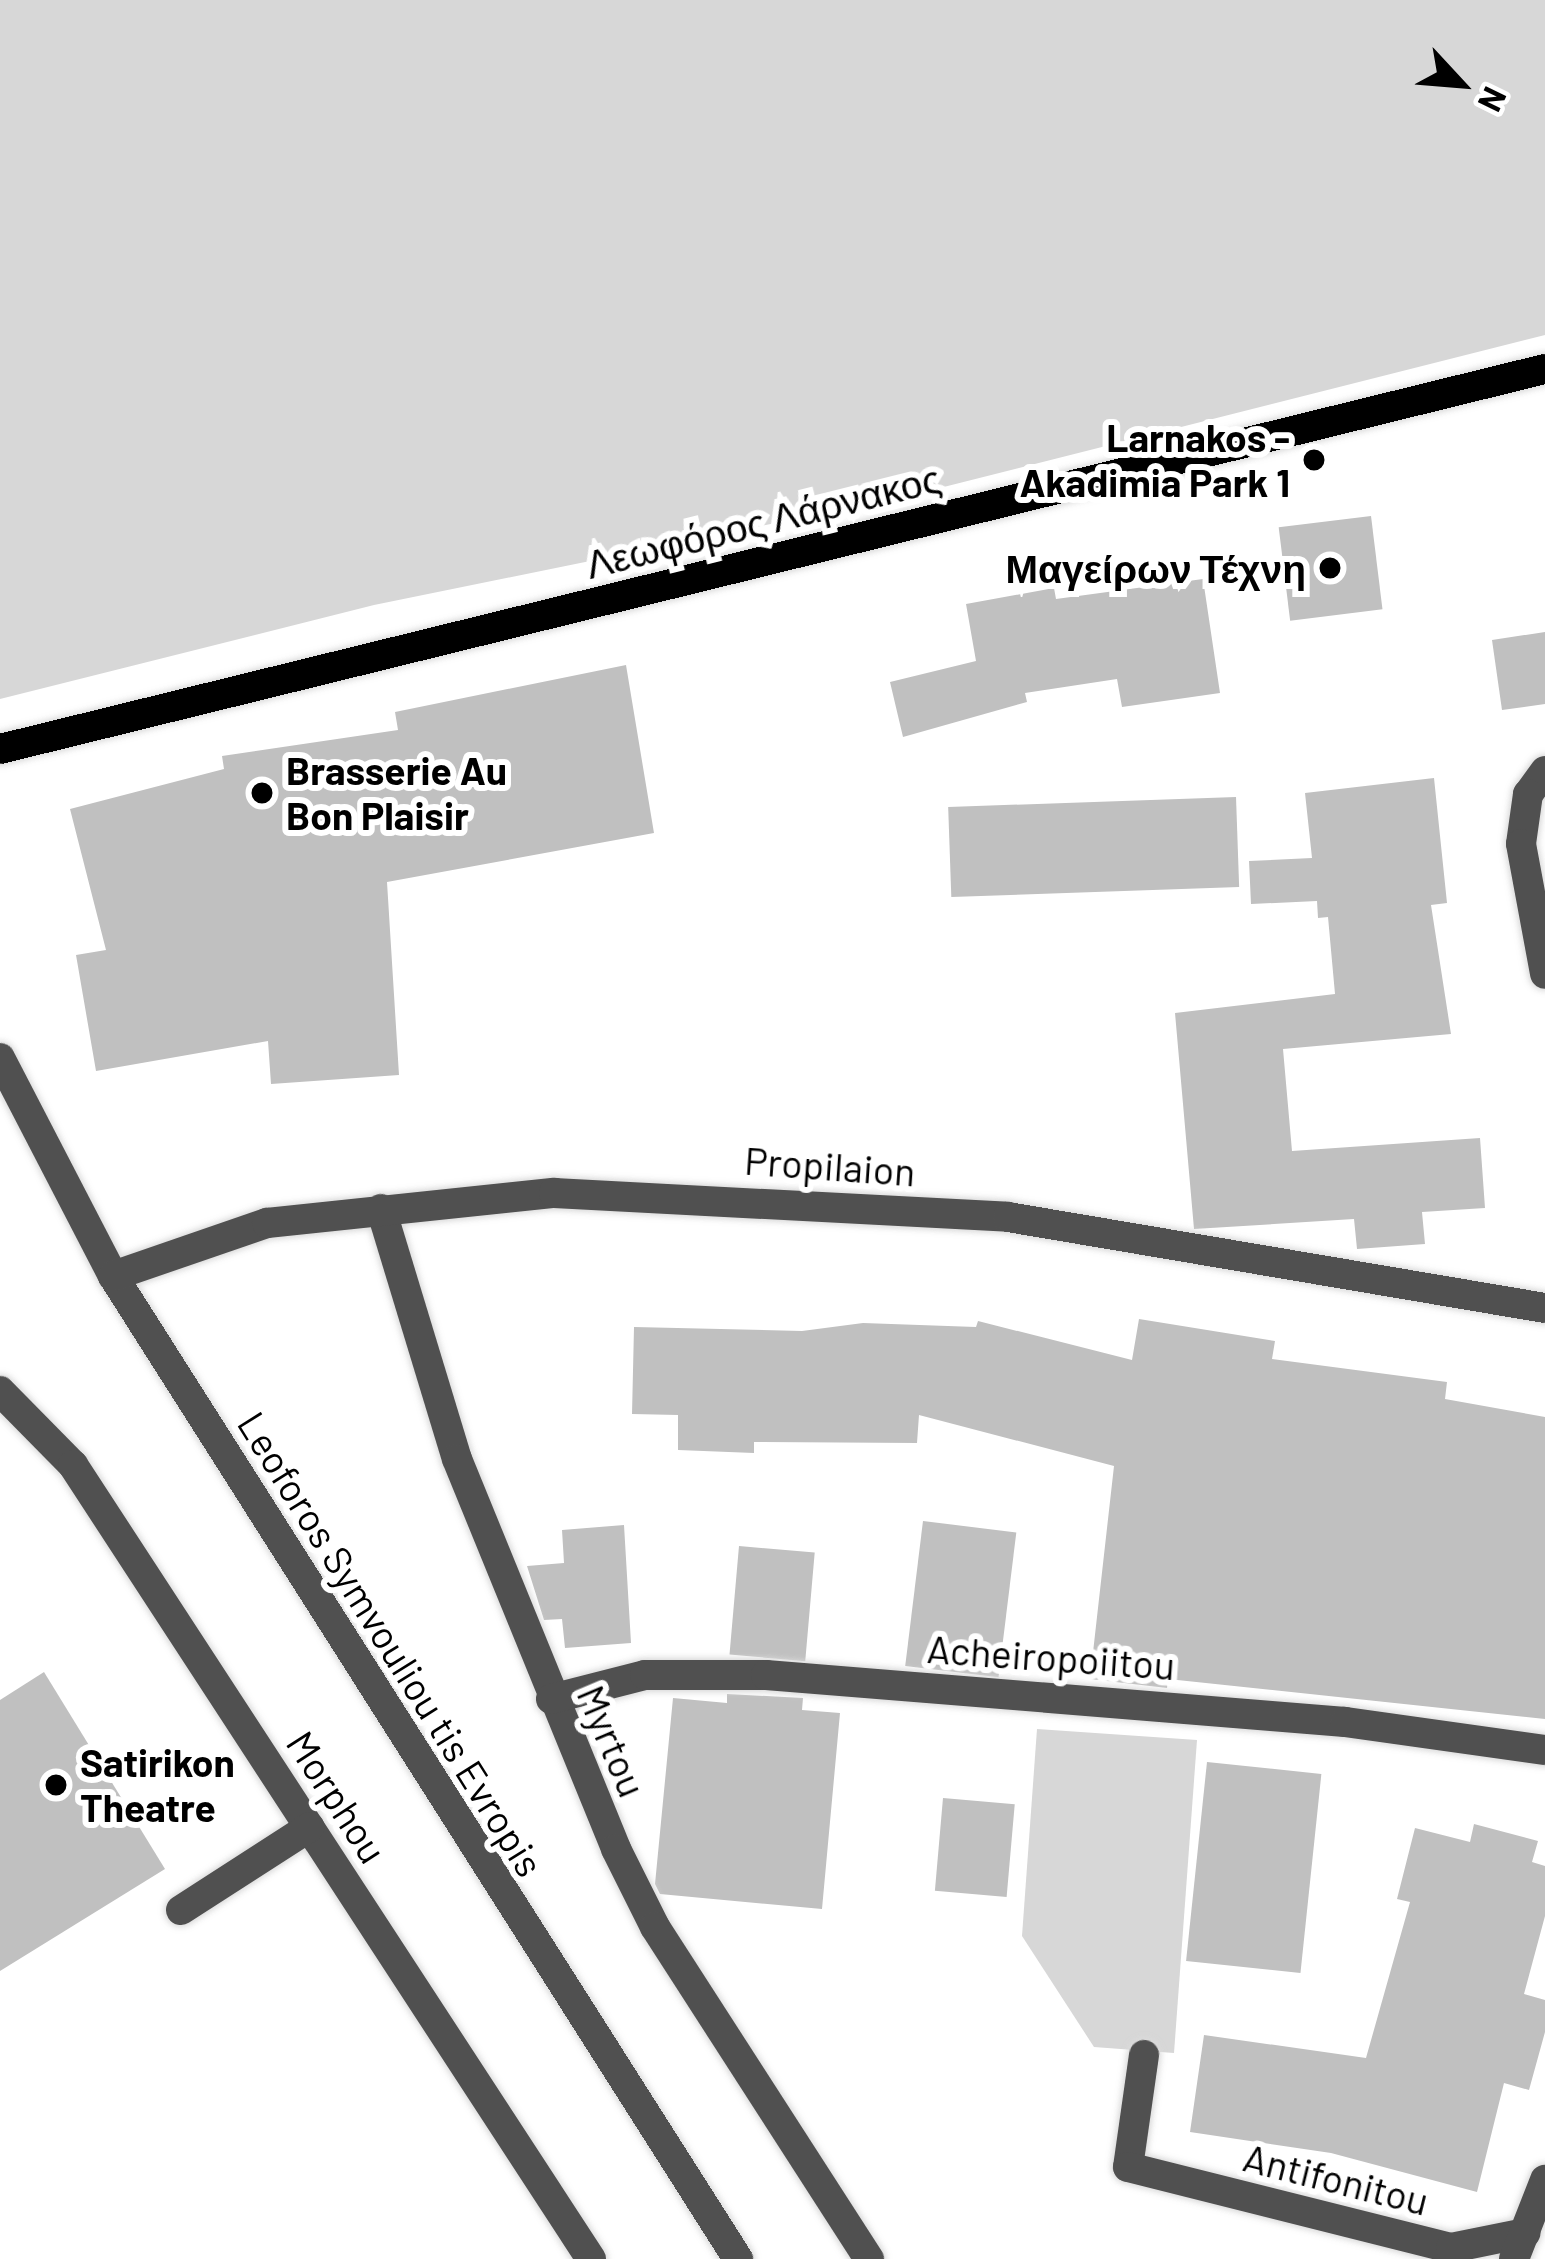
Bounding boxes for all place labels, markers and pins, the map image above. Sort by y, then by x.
place label: Larnakos - Akadimia Park 1 [1019,415,1290,506]
marker: Larnakos - Akadimia Park 1 [1301,447,1327,473]
place label: Μαγείρων Τέχνη [1005,545,1306,591]
marker: Μαγείρων Τέχνη [1317,555,1343,581]
place label: Brasserie Au Bon Plaisir [286,748,507,839]
marker: Brasserie Au Bon Plaisir [249,780,275,806]
place label: Satirikon Theatre [80,1740,235,1831]
marker: Satirikon Theatre [43,1772,69,1798]

